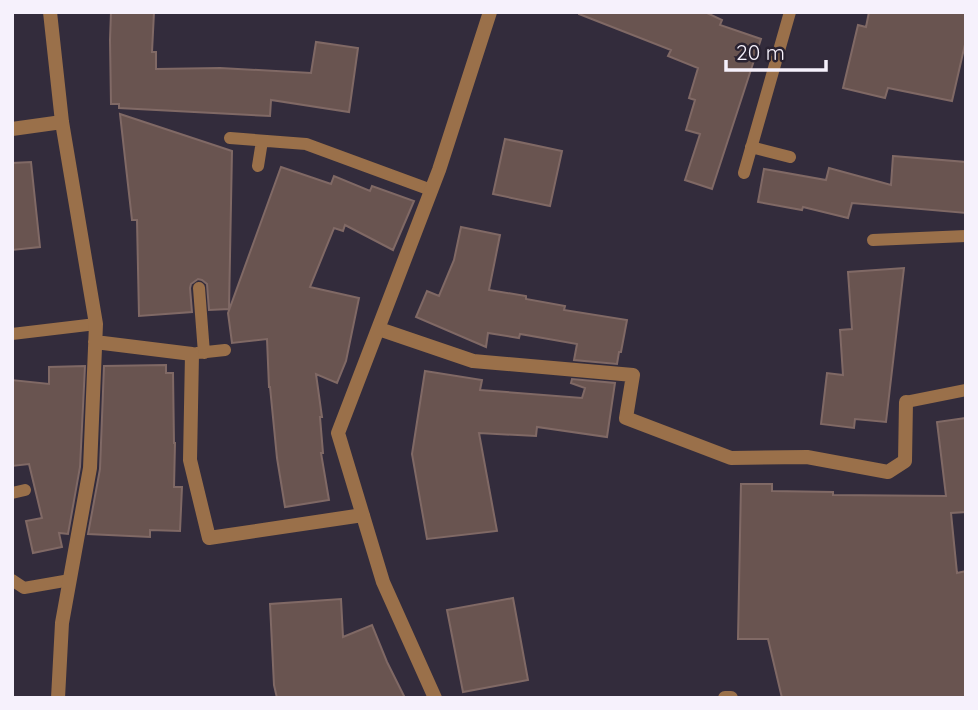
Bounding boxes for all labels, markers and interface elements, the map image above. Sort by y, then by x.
scale bar [726,28,826,72]
text: 20 m [736,39,785,65]

